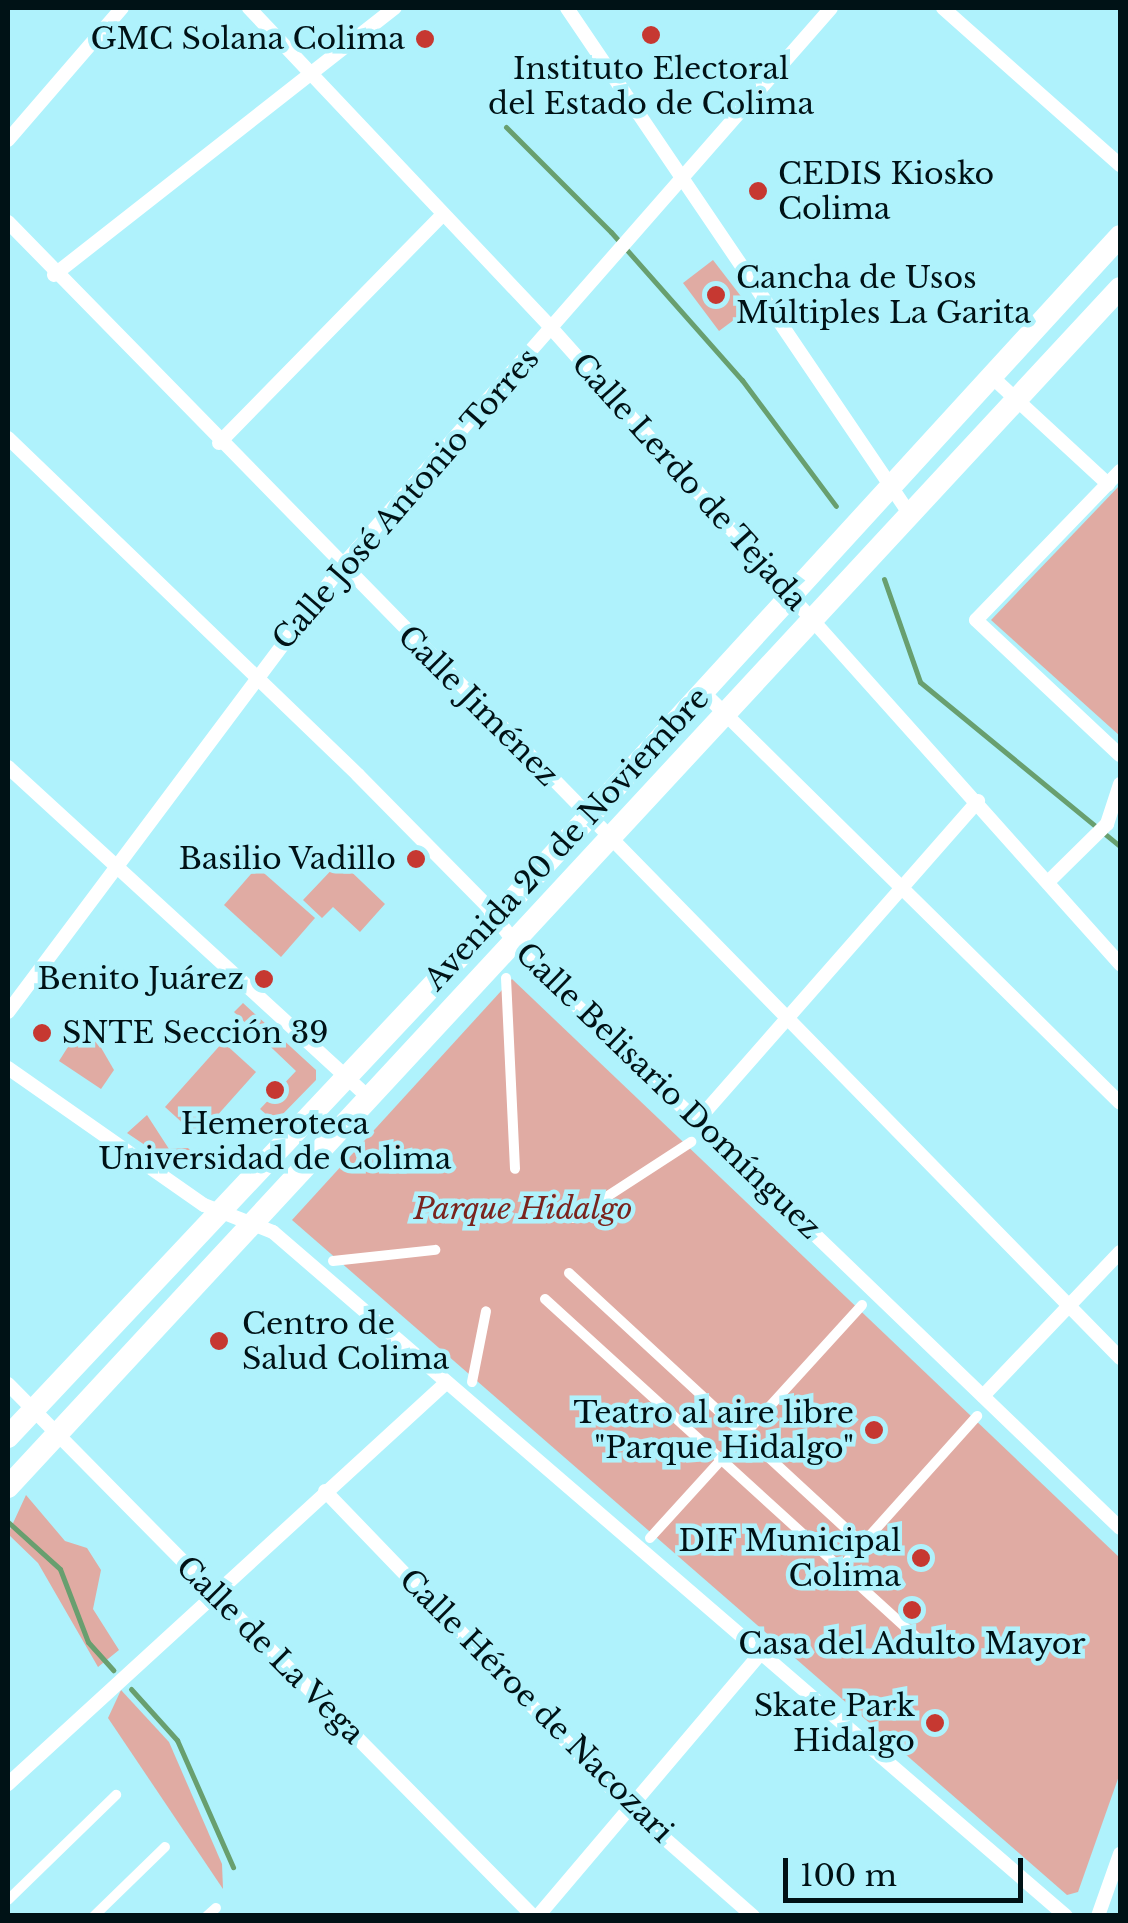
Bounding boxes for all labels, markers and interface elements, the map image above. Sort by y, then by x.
place label: GMC Solana Colima [90,21,405,57]
marker: Instituto Electoral del Estado de Colima [640,24,662,46]
marker: GMC Solana Colima [414,28,436,50]
place label: Instituto Electoral del Estado de Colima [488,51,814,122]
place label: CEDIS Kiosko Colima [778,156,994,226]
marker: CEDIS Kiosko Colima [747,180,769,202]
place label: Cancha de Usos Múltiples La Garita [736,260,1031,330]
marker: Cancha de Usos Múltiples La Garita [705,284,727,306]
street label: Calle José Antonio Torres [265,340,547,658]
street label: Calle Lerdo de Tejada [564,346,814,618]
street label: Calle Jiménez [390,618,566,794]
street label: Avenida 20 de Noviembre [417,680,717,998]
place label: Basilio Vadillo [177,841,396,877]
marker: Basilio Vadillo [405,848,427,870]
street label: Calle Belisario Domínguez [508,936,828,1246]
place label: Benito Juárez [38,961,244,997]
marker: Benito Juárez [253,968,275,990]
place label: SNTE Sección 39 [62,1015,328,1051]
marker: SNTE Sección 39 [31,1022,53,1044]
marker: Hemeroteca Universidad de Colima [264,1079,286,1101]
place label: Hemeroteca Universidad de Colima [99,1106,451,1176]
park label: Parque Hidalgo [413,1191,633,1227]
place label: Centro de Salud Colima [242,1306,449,1376]
marker: Centro de Salud Colima [206,1328,232,1354]
place label: Teatro al aire libre "Parque Hidalgo" [573,1395,854,1466]
marker: Teatro al aire libre "Parque Hidalgo" [863,1419,885,1441]
place label: DIF Municipal Colima [678,1523,901,1594]
marker: DIF Municipal Colima [910,1547,932,1569]
street label: Calle de La Vega [168,1548,372,1752]
street label: Calle Héroe de Nacozari [392,1562,680,1850]
marker: Casa del Adulto Mayor [901,1599,923,1621]
place label: Casa del Adulto Mayor [738,1626,1086,1662]
place label: Skate Park Hidalgo [754,1688,915,1758]
marker: Skate Park Hidalgo [924,1712,946,1734]
scale bar [788,1838,1028,1900]
text: 100 m [800,1857,897,1894]

